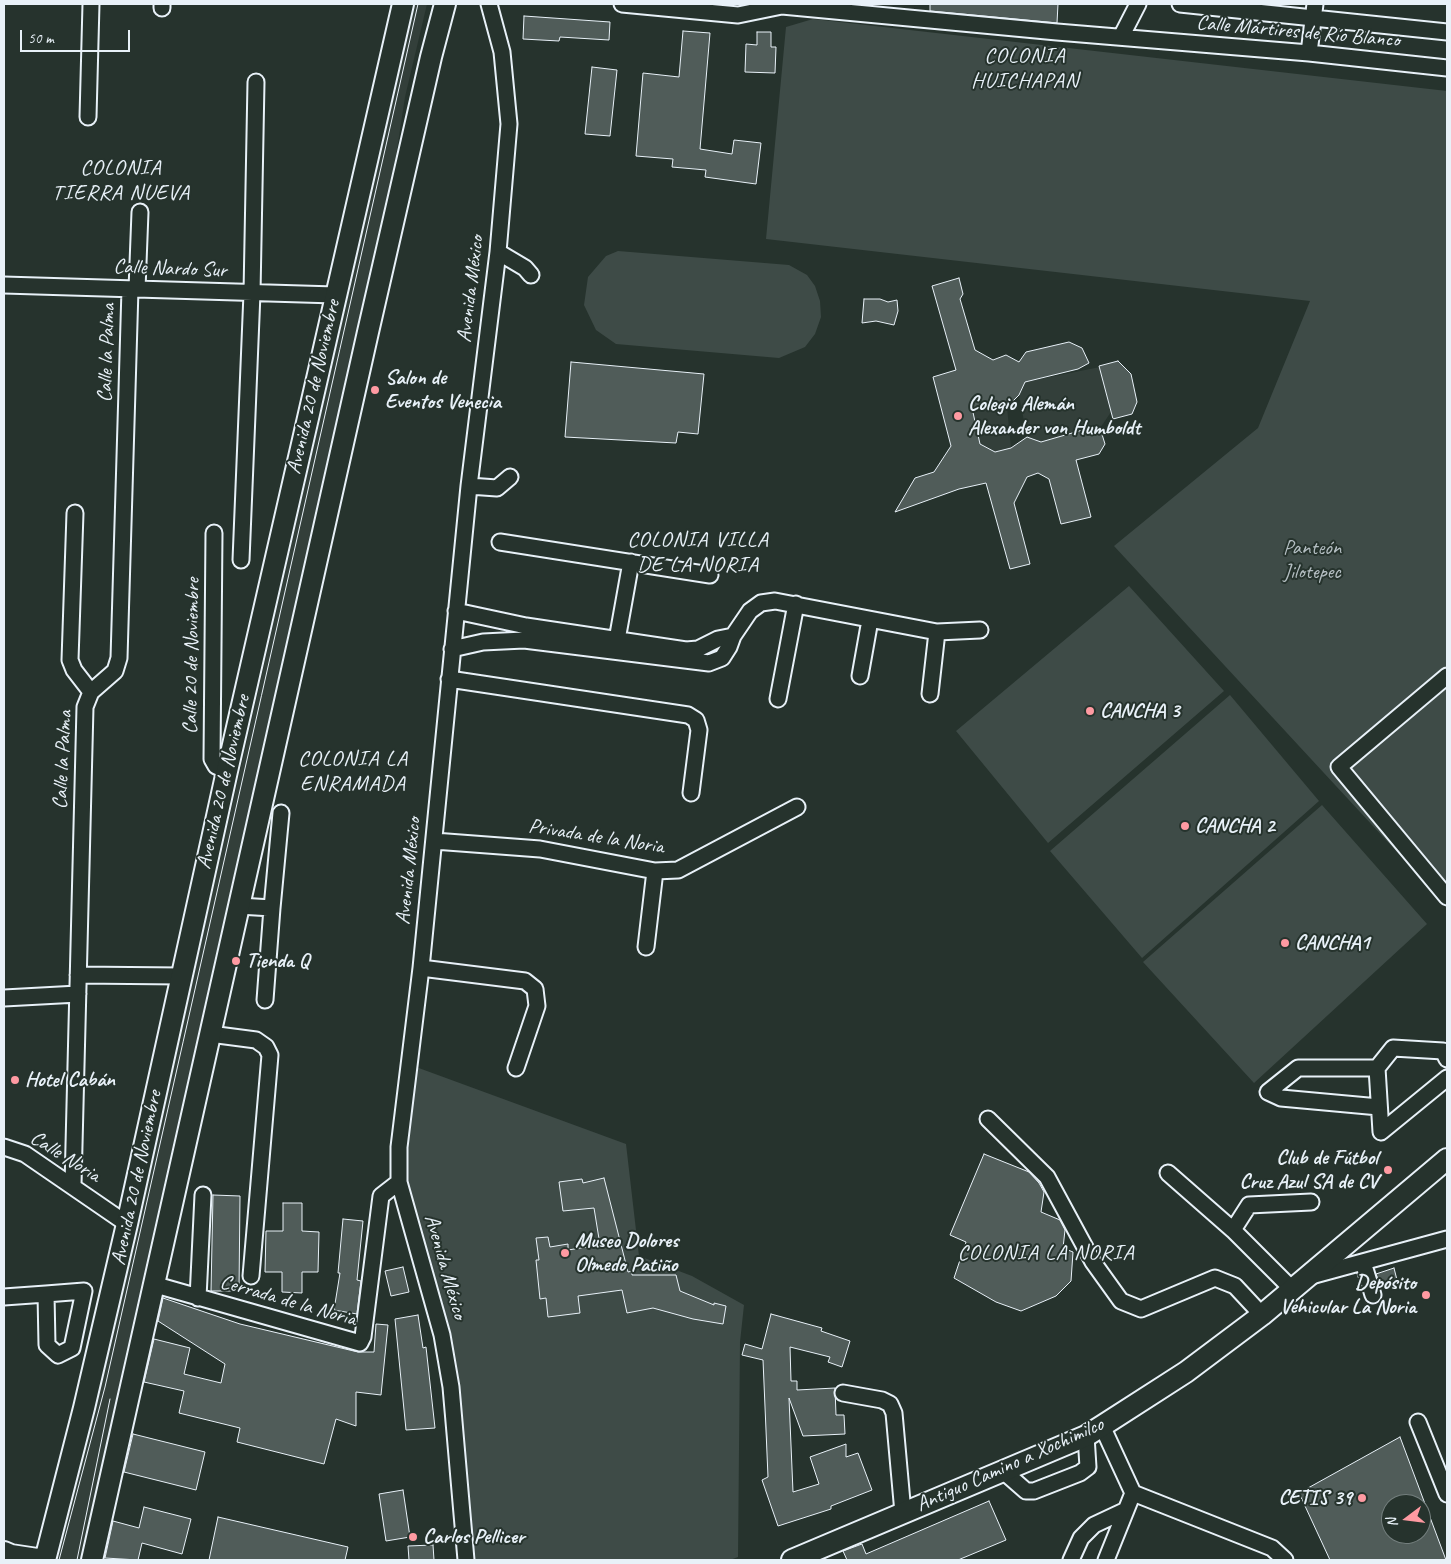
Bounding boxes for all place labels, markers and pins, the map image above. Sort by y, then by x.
place label: Salon de Eventos Venecia [385,365,501,415]
marker: Salon de Eventos Venecia [369,384,381,396]
place label: Colegio Alemán Alexander von Humboldt [968,391,1140,441]
marker: Colegio Alemán Alexander von Humboldt [952,410,964,422]
place label: CANCHA 3 [1100,698,1180,724]
marker: CANCHA 3 [1084,705,1096,717]
place label: CANCHA 2 [1195,813,1275,839]
marker: CANCHA 2 [1179,820,1191,832]
place label: CANCHA1 [1295,930,1370,956]
marker: CANCHA1 [1279,937,1291,949]
place label: Tienda Q [246,948,309,974]
marker: Tienda Q [230,955,242,967]
place label: Hotel Cabán [25,1067,115,1093]
marker: Hotel Cabán [9,1074,21,1086]
place label: Club de Fútbol Cruz Azul SA de CV [1240,1145,1378,1195]
marker: Club de Fútbol Cruz Azul SA de CV [1382,1164,1394,1176]
place label: Museo Dolores Olmedo Patiño [575,1228,678,1278]
marker: Museo Dolores Olmedo Patiño [559,1247,571,1259]
place label: Depósito Vehicular La Noria [1280,1270,1416,1320]
marker: Depósito Vehicular La Noria [1420,1289,1432,1301]
place label: CETIS 39 [1278,1485,1352,1511]
marker: CETIS 39 [1356,1492,1368,1504]
place label: Carlos Pellicer [423,1524,525,1550]
marker: Carlos Pellicer [407,1531,419,1543]

